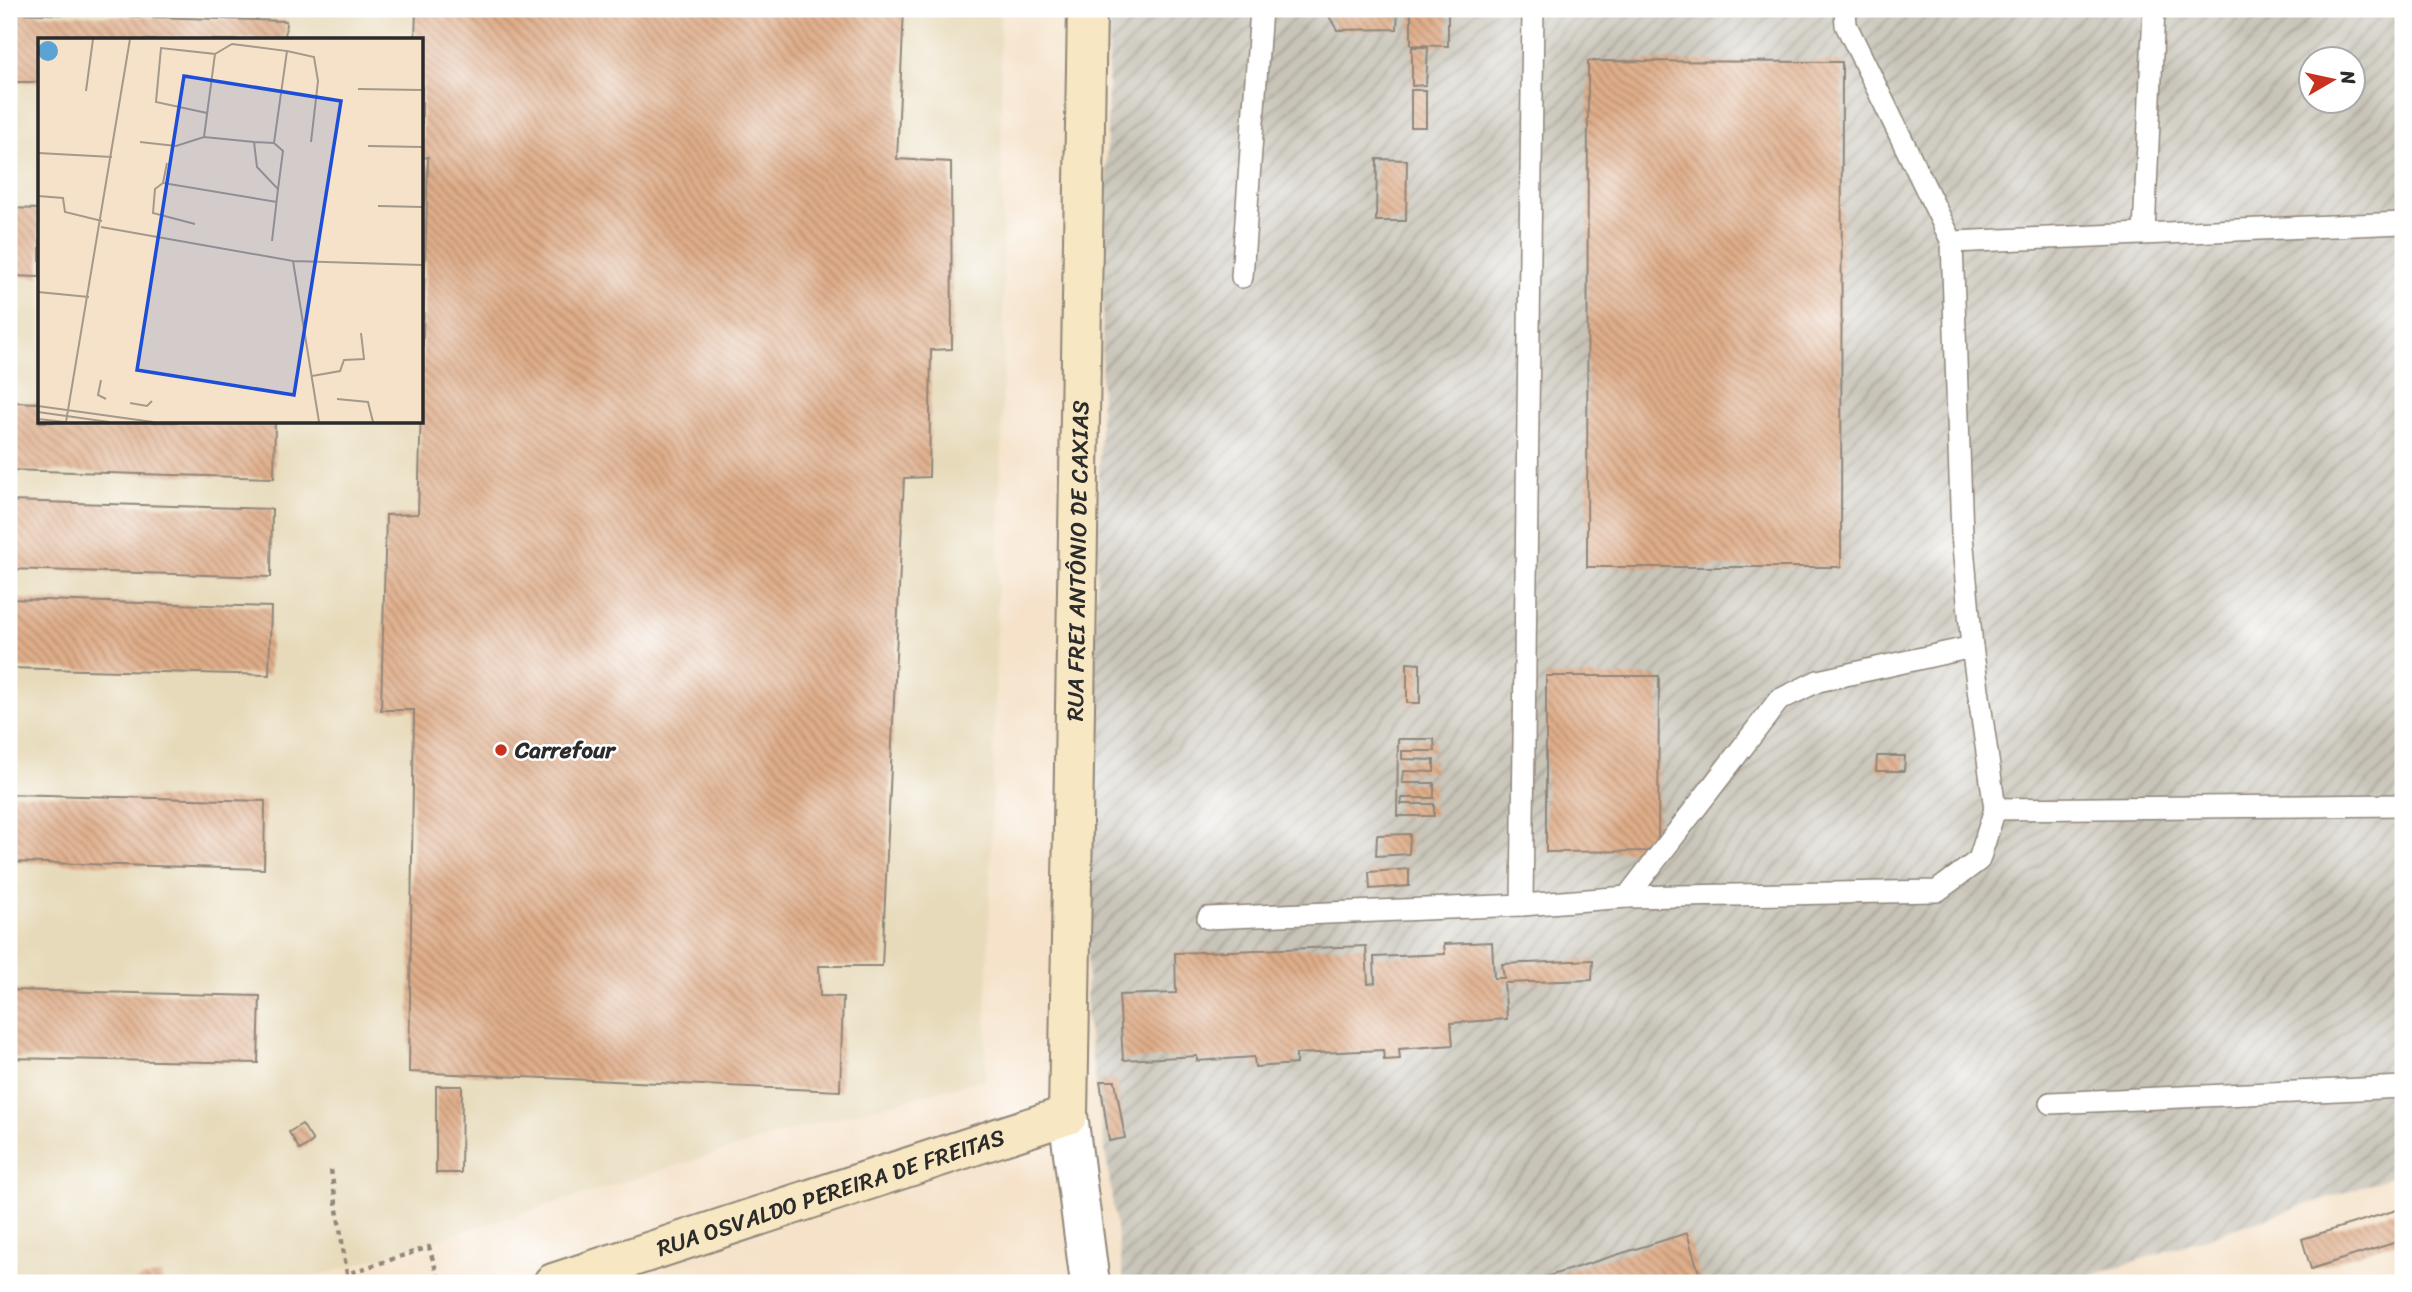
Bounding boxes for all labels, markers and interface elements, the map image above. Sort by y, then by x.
inset map [38,38,424,424]
north arrow [2296,46,2366,116]
text: N [2331,67,2366,87]
street label: RUA FREI ANTÔNIO DE CAXIAS [1055,400,1101,722]
place label: Carrefour [514,730,617,771]
marker: Carrefour [493,742,509,758]
street label: RUA OSVALDO PEREIRA DE FREITAS [651,1117,1010,1269]

